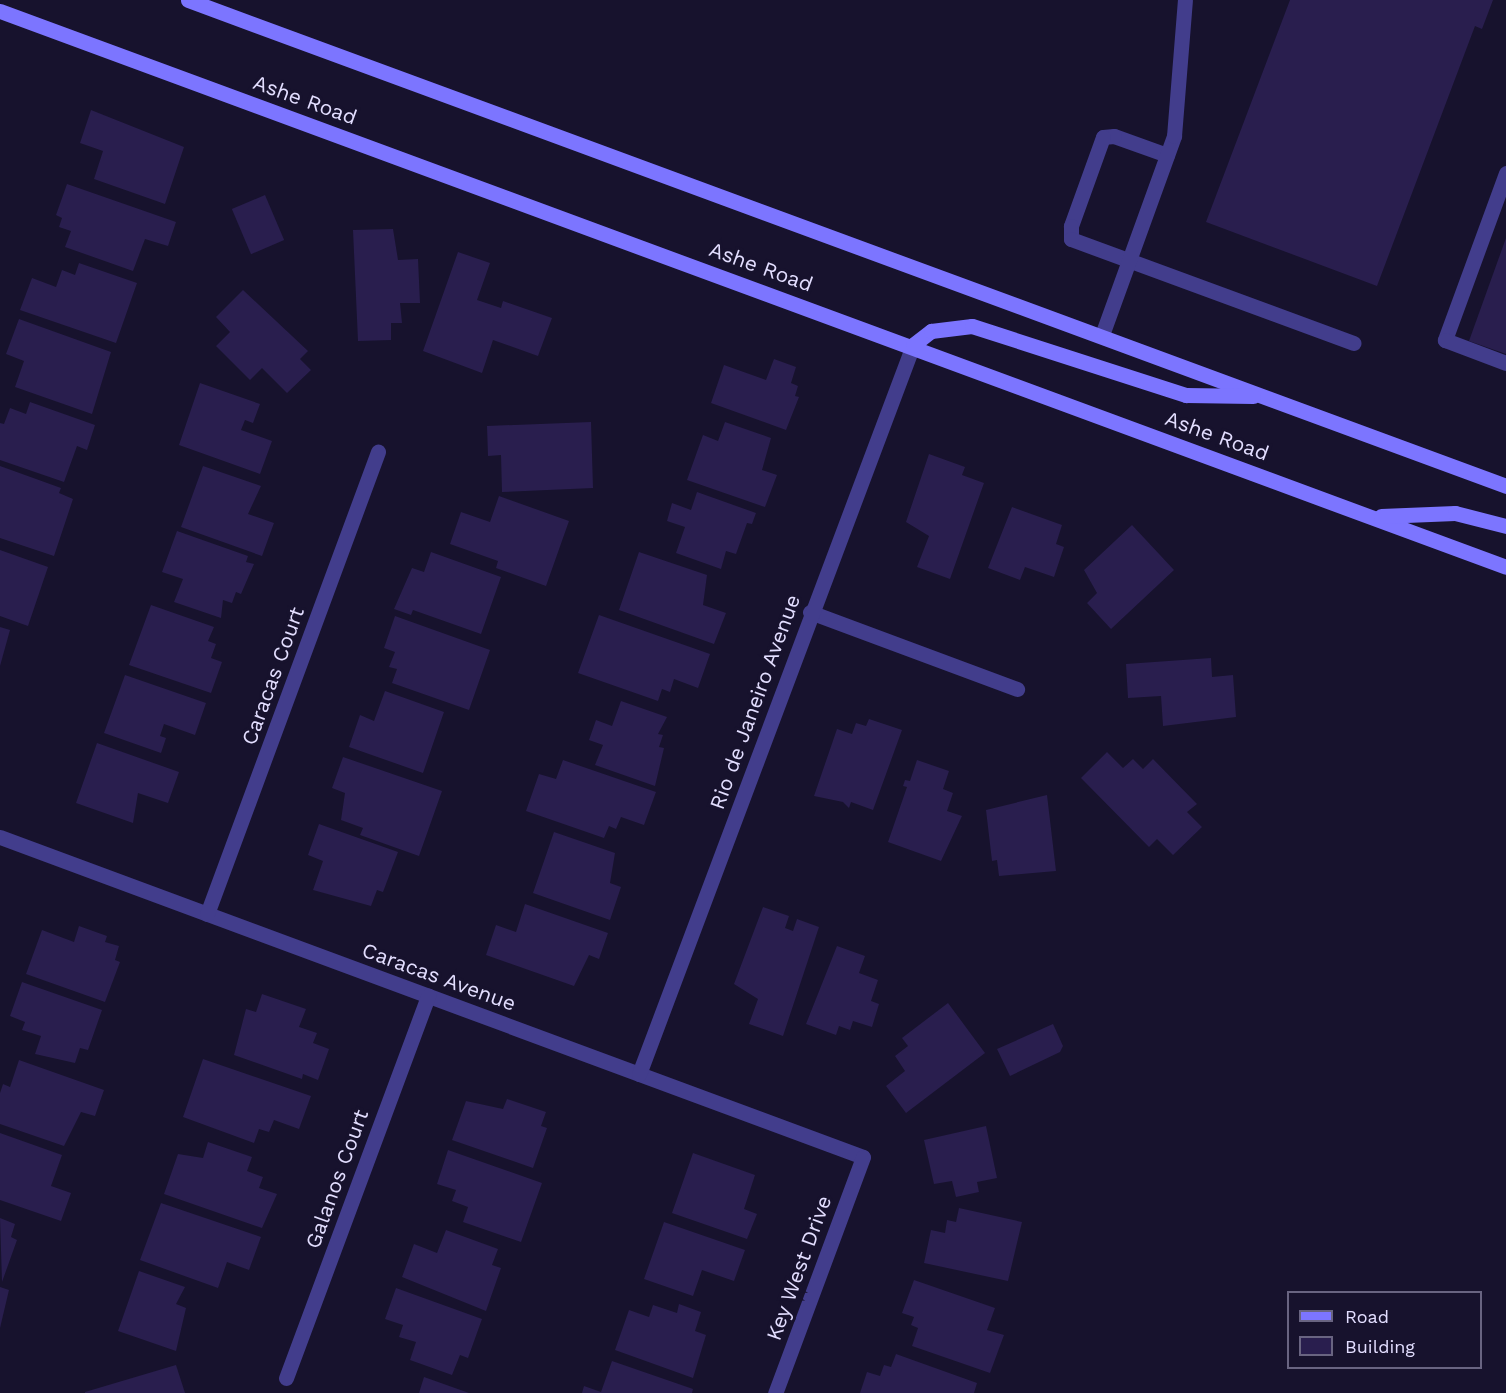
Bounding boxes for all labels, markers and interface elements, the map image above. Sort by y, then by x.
street label: Ashe Road [250,70,360,130]
street label: Ashe Road [706,237,816,297]
street label: Ashe Road [1162,406,1272,466]
street label: Rio de Janeiro Avenue [704,591,806,813]
street label: Caracas Court [236,604,310,748]
street label: Caracas Avenue [358,937,520,1017]
street label: Galanos Court [300,1106,374,1252]
street label: Key West Drive [761,1192,837,1344]
legend [1287,1291,1482,1369]
text: Road [1345,1306,1389,1327]
text: Building [1345,1336,1415,1357]

